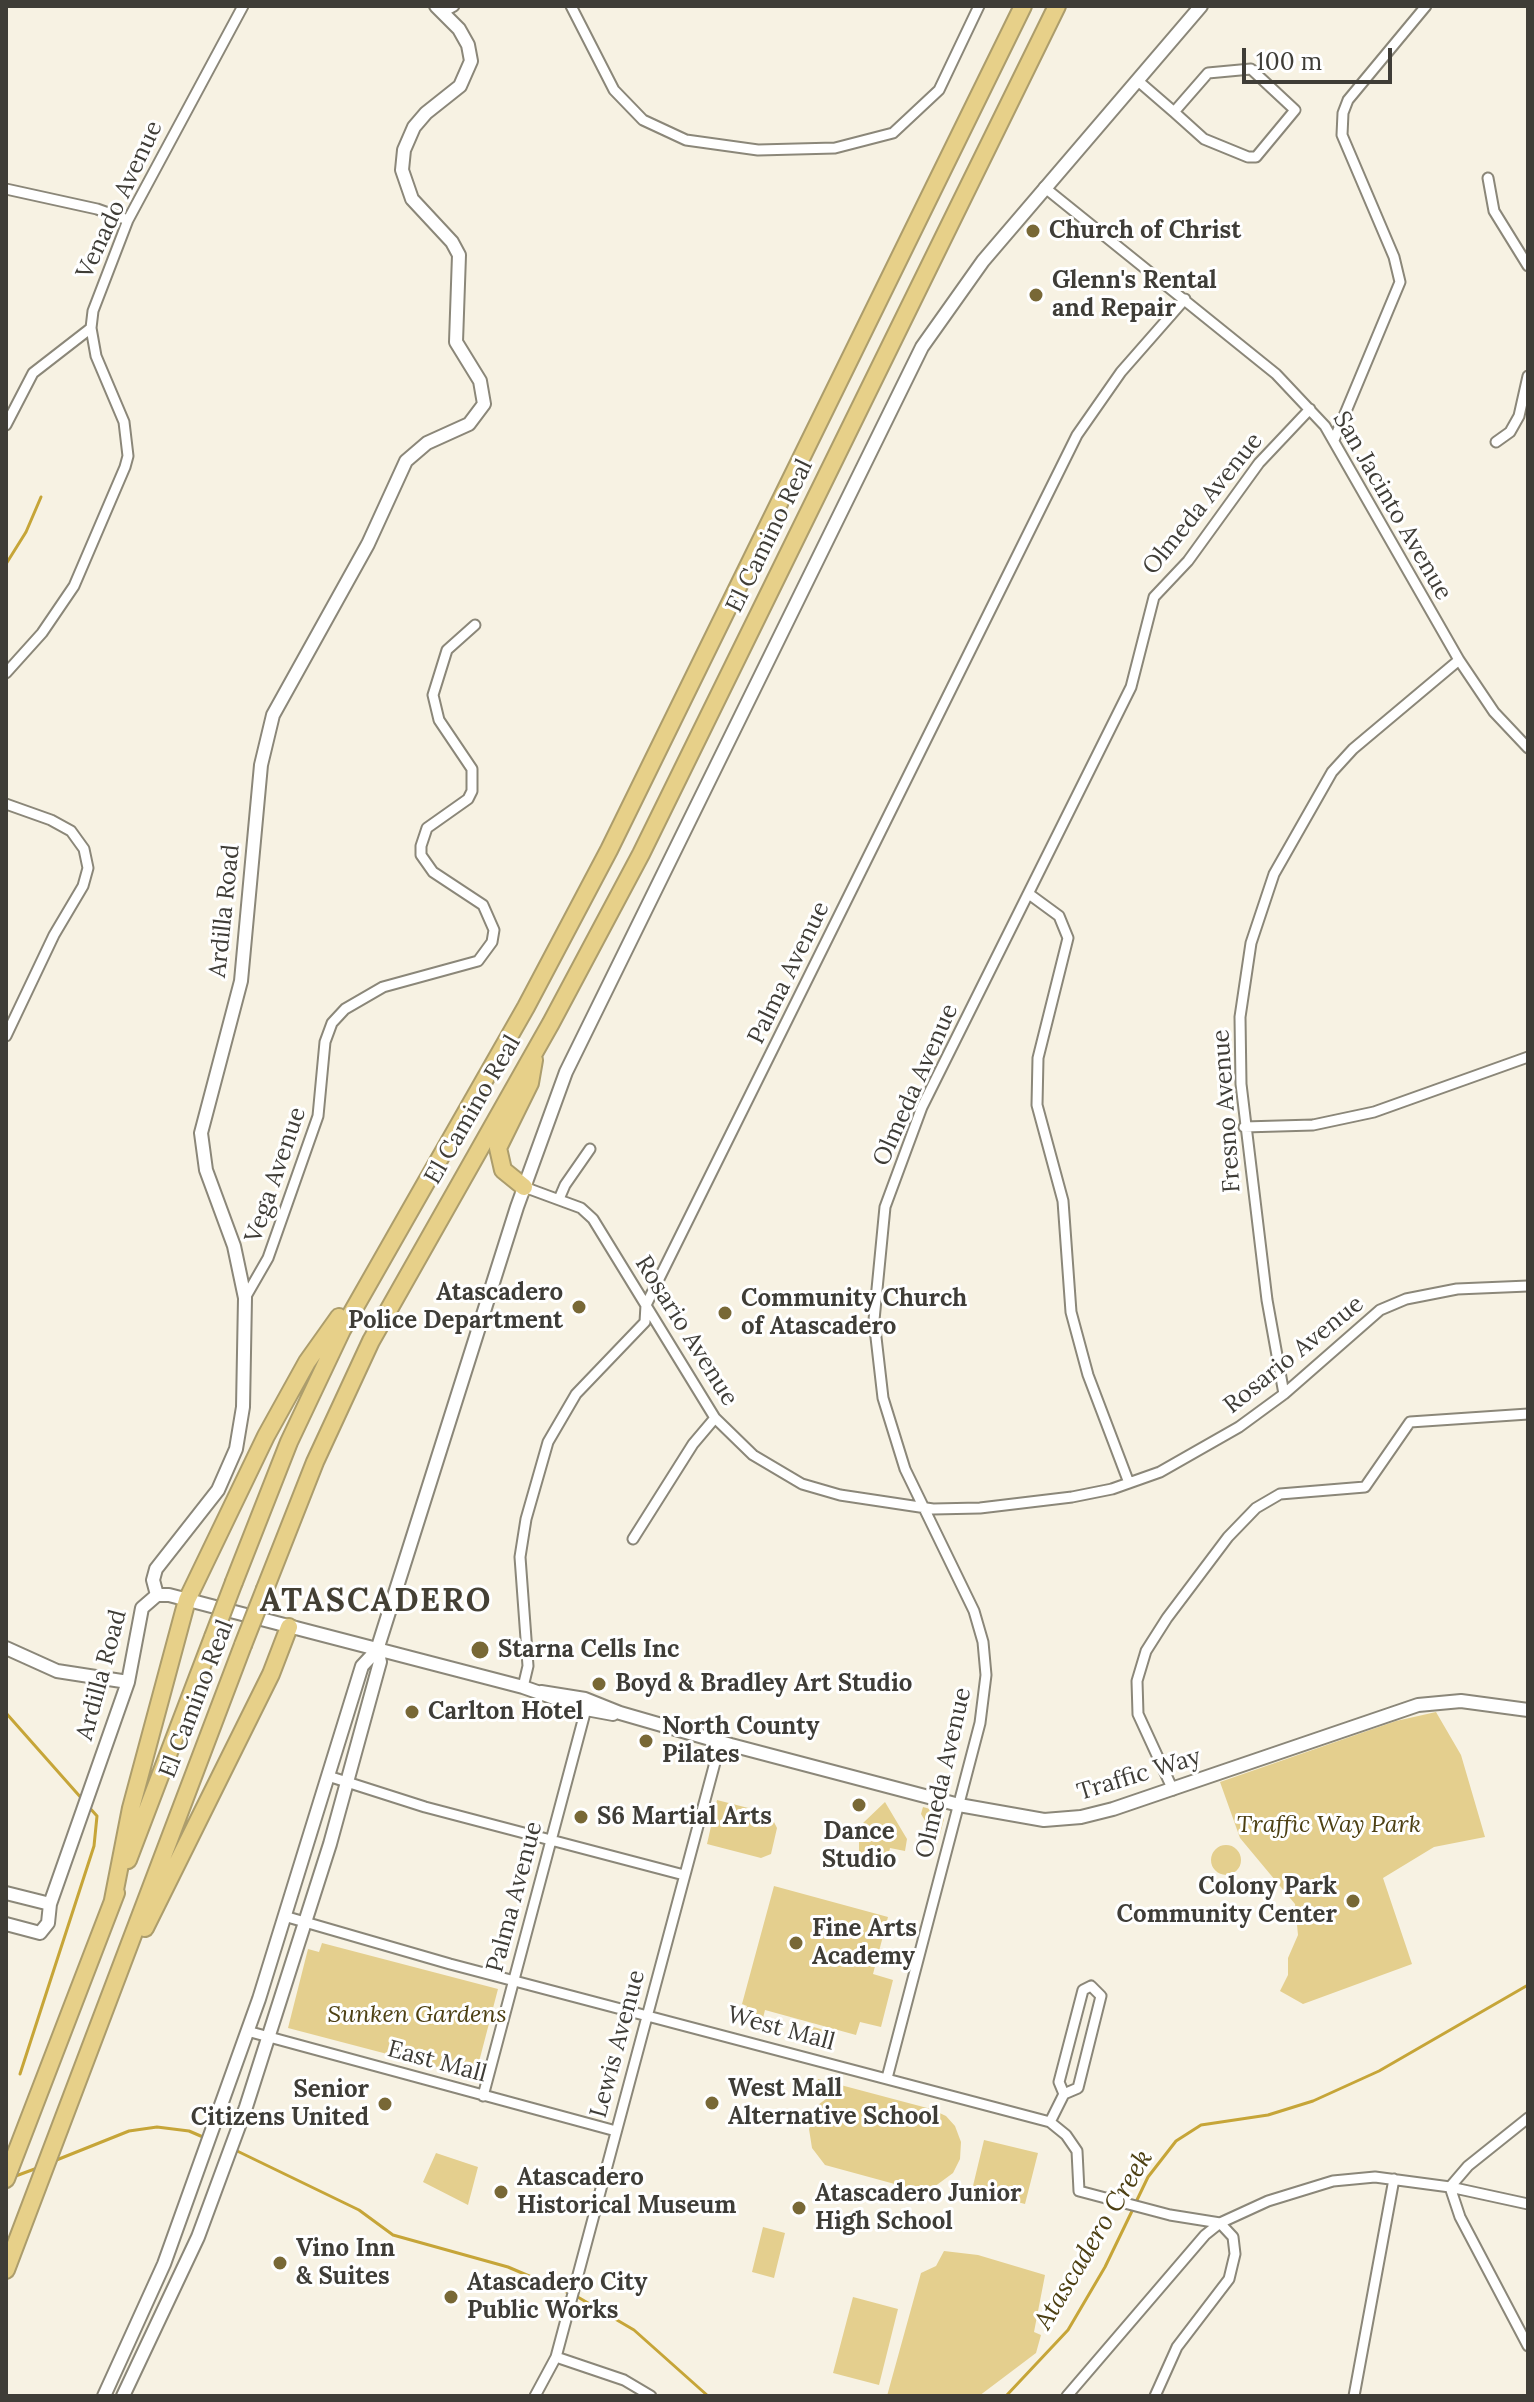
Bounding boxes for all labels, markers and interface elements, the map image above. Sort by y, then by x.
scale bar [1246,32,1396,82]
text: 100 m [1256,46,1322,77]
street label: Venado Avenue [71,116,169,284]
place label: Church of Christ [1049,217,1241,245]
marker: Church of Christ [1024,222,1042,240]
place label: Glenn's Rental and Repair [1052,267,1217,323]
marker: Glenn's Rental and Repair [1027,286,1045,304]
street label: San Jacinto Avenue [1326,407,1458,605]
street label: Olmeda Avenue [1137,427,1269,581]
street label: El Camino Real [720,455,820,617]
street label: Ardilla Road [204,843,246,979]
street label: Palma Avenue [742,897,836,1049]
street label: Olmeda Avenue [867,999,965,1171]
street label: Fresno Avenue [1207,1028,1247,1194]
street label: El Camino Real [419,1031,527,1189]
street label: Vega Avenue [239,1104,313,1246]
street label: Rosario Avenue [628,1251,744,1411]
place label: Atascadero Police Department [348,1279,563,1335]
place label: Community Church of Atascadero [741,1285,967,1341]
street label: Rosario Avenue [1218,1290,1370,1420]
marker: Atascadero Police Department [570,1298,588,1316]
marker: Community Church of Atascadero [716,1304,734,1322]
district label: ATASCADERO [260,1583,492,1621]
street label: Ardilla Road [71,1607,133,1743]
street label: El Camino Real [154,1616,240,1782]
place label: Starna Cells Inc [498,1636,680,1664]
marker: Starna Cells Inc [469,1639,491,1661]
place label: Boyd & Bradley Art Studio [615,1670,912,1698]
marker: Boyd & Bradley Art Studio [590,1675,608,1693]
street label: Olmeda Avenue [910,1685,978,1861]
place label: Carlton Hotel [428,1698,584,1726]
marker: Carlton Hotel [403,1703,421,1721]
place label: North County Pilates [662,1713,819,1769]
marker: North County Pilates [637,1732,655,1750]
street label: Traffic Way [1074,1743,1204,1807]
marker: Dance Studio [850,1796,868,1814]
place label: S6 Martial Arts [597,1803,772,1831]
marker: S6 Martial Arts [572,1808,590,1826]
park label: Traffic Way Park [1237,1811,1421,1839]
street label: Palma Avenue [481,1818,549,1976]
place label: Dance Studio [822,1818,896,1874]
place label: Colony Park Community Center [1117,1873,1337,1929]
marker: Colony Park Community Center [1344,1892,1362,1910]
place label: Fine Arts Academy [812,1915,917,1971]
marker: Fine Arts Academy [787,1934,805,1952]
street label: Lewis Avenue [584,1967,652,2121]
park label: Sunken Gardens [327,2001,507,2029]
street label: West Mall [724,2001,838,2057]
street label: East Mall [384,2035,490,2089]
place label: West Mall Alternative School [728,2075,939,2131]
place label: Senior Citizens United [191,2076,369,2132]
marker: West Mall Alternative School [703,2094,721,2112]
marker: Senior Citizens United [376,2095,394,2113]
water label: Atascadero Creek [1028,2145,1160,2335]
place label: Atascadero Historical Museum [517,2164,736,2220]
place label: Atascadero Junior High School [815,2180,1021,2236]
marker: Atascadero Historical Museum [492,2183,510,2201]
marker: Atascadero Junior High School [790,2199,808,2217]
place label: Vino Inn & Suites [296,2235,395,2291]
marker: Vino Inn & Suites [271,2254,289,2272]
place label: Atascadero City Public Works [467,2269,647,2325]
marker: Atascadero City Public Works [442,2288,460,2306]

